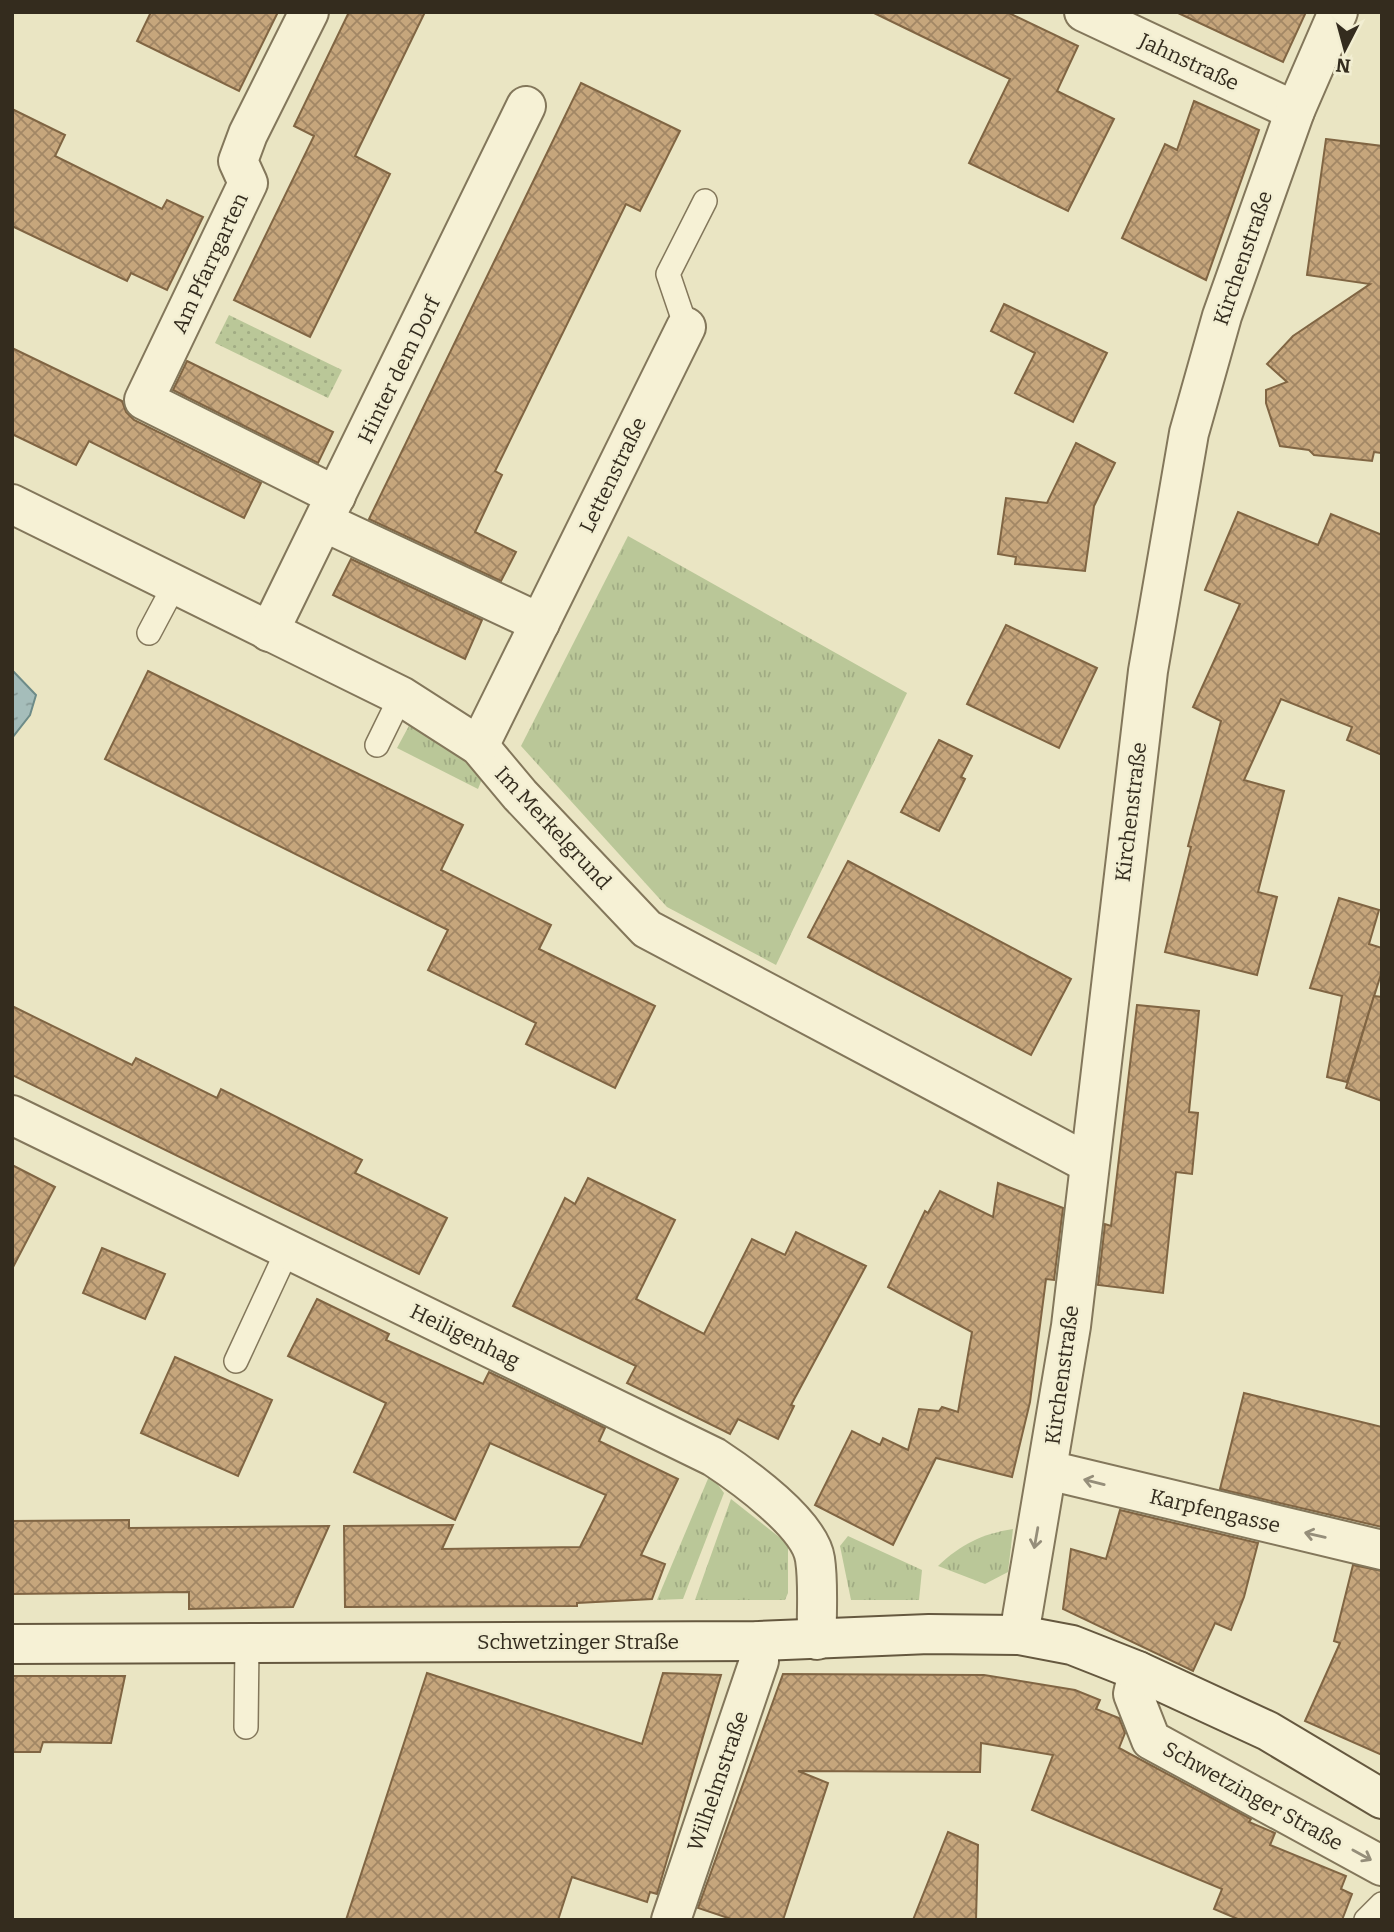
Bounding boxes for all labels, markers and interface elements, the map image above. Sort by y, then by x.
north arrow [1310,14,1380,84]
street label: Jahnstraße [1134,27,1243,96]
text: N [1334,53,1352,78]
street label: Kirchenstraße [1208,187,1278,329]
street label: Am Pfarrgarten [166,189,254,337]
street label: Hinter dem Dorf [352,291,447,448]
street label: Lettenstraße [574,413,652,537]
street label: Kirchenstraße [1110,741,1152,883]
street label: Im Merkelgrund [489,761,617,895]
street label: Heiligenhag [406,1298,524,1374]
street label: Kirchenstraße [1039,1304,1085,1446]
one-way arrow [1083,1475,1106,1488]
street label: Karpfengasse [1147,1483,1283,1539]
one-way arrow [1029,1526,1043,1549]
one-way arrow [1304,1527,1327,1541]
street label: Schwetzinger Straße [477,1629,679,1655]
street label: Wilhelmstraße [682,1708,754,1854]
street label: Schwetzinger Straße [1158,1736,1348,1856]
one-way arrow [1351,1849,1372,1863]

